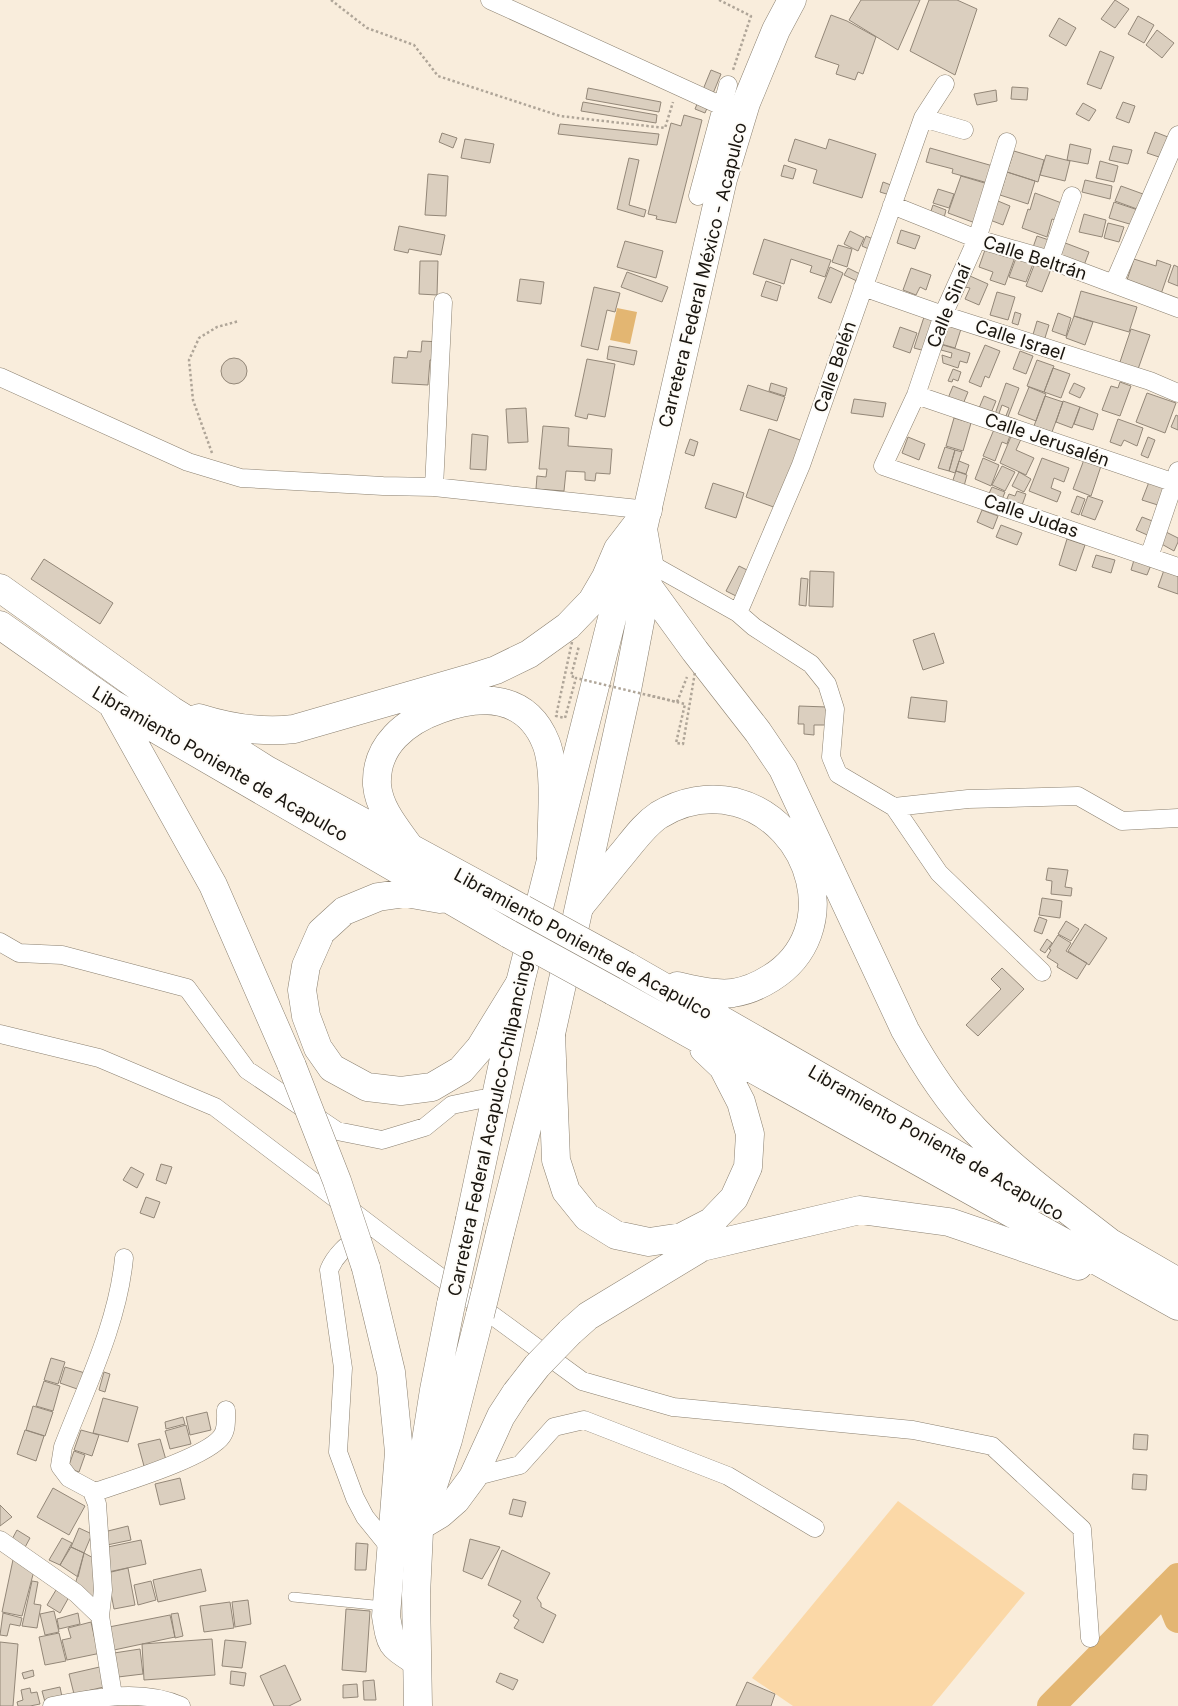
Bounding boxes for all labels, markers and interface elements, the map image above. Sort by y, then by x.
street label: Carretera Federal México - Acapulco [654,120,751,430]
street label: Calle Beltrán [981,231,1090,284]
street label: Calle Sinaí [922,260,975,351]
street label: Calle Israel [972,315,1068,364]
street label: Calle Belén [809,318,860,415]
street label: Calle Jerusalén [982,408,1112,471]
street label: Calle Judas [981,489,1081,542]
street label: Libramiento Poniente de Acapulco [89,682,352,846]
street label: Libramiento Poniente de Acapulco [451,864,716,1023]
street label: Carretera Federal Acapulco-Chilpancingo [443,948,538,1298]
street label: Libramiento Poniente de Acapulco [805,1061,1068,1225]

